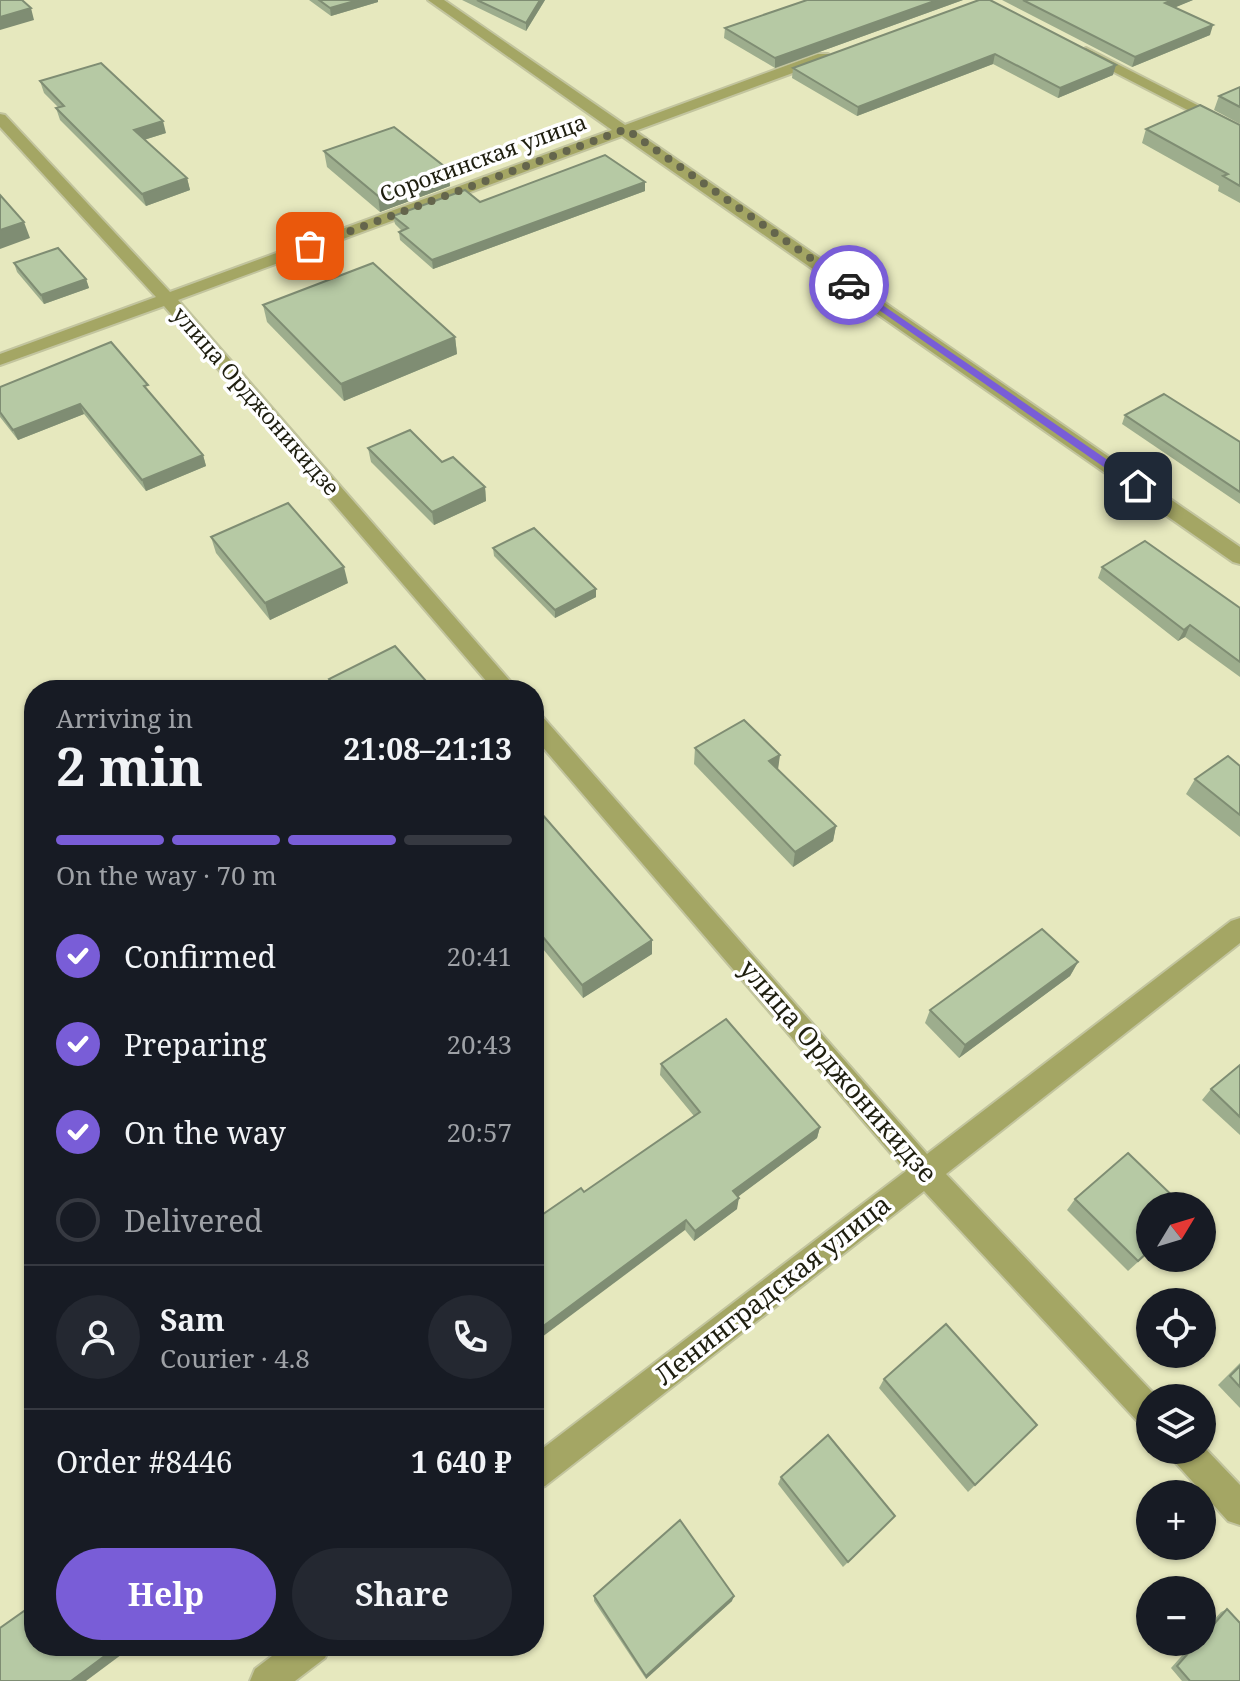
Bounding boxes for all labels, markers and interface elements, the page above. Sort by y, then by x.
street label: Сорокинская улица [375,106,590,208]
pin [276,212,344,280]
icon: bag [288,224,332,268]
courier [809,245,889,325]
icon: car [827,263,871,307]
street label: улица Орджоникидзе [166,300,347,501]
pin [1104,452,1172,520]
icon: home [1116,464,1160,508]
text: Arriving in [56,700,193,736]
text: 21:08–21:13 [343,728,512,769]
text: 2 min [56,730,203,801]
text: On the way · 70 m [56,857,277,893]
icon: check [56,934,100,978]
text: Confirmed [124,936,276,977]
text: 20:41 [446,938,512,974]
street label: улица Орджоникидзе [732,951,946,1190]
icon: check [56,1022,100,1066]
text: Preparing [124,1024,267,1065]
text: 20:43 [446,1026,512,1062]
icon: check [56,1110,100,1154]
text: On the way [124,1112,286,1153]
text: 20:57 [446,1114,512,1150]
street label: Ленинградская улица [647,1186,898,1393]
north arrow [1136,1192,1216,1272]
map controls [1136,1192,1216,1656]
text: Delivered [124,1200,263,1241]
button: locate [1136,1288,1216,1368]
button: person [56,1295,140,1379]
button: phone [428,1295,512,1379]
text: Sam [160,1299,225,1340]
text: Courier · 4.8 [160,1340,310,1376]
button: layers [1136,1384,1216,1464]
text: Order #8446 [56,1441,233,1482]
text: 1 640 ₽ [411,1441,512,1482]
button: + [1136,1480,1216,1560]
button: Help [56,1548,276,1640]
button: Share [292,1548,512,1640]
button: − [1136,1576,1216,1656]

